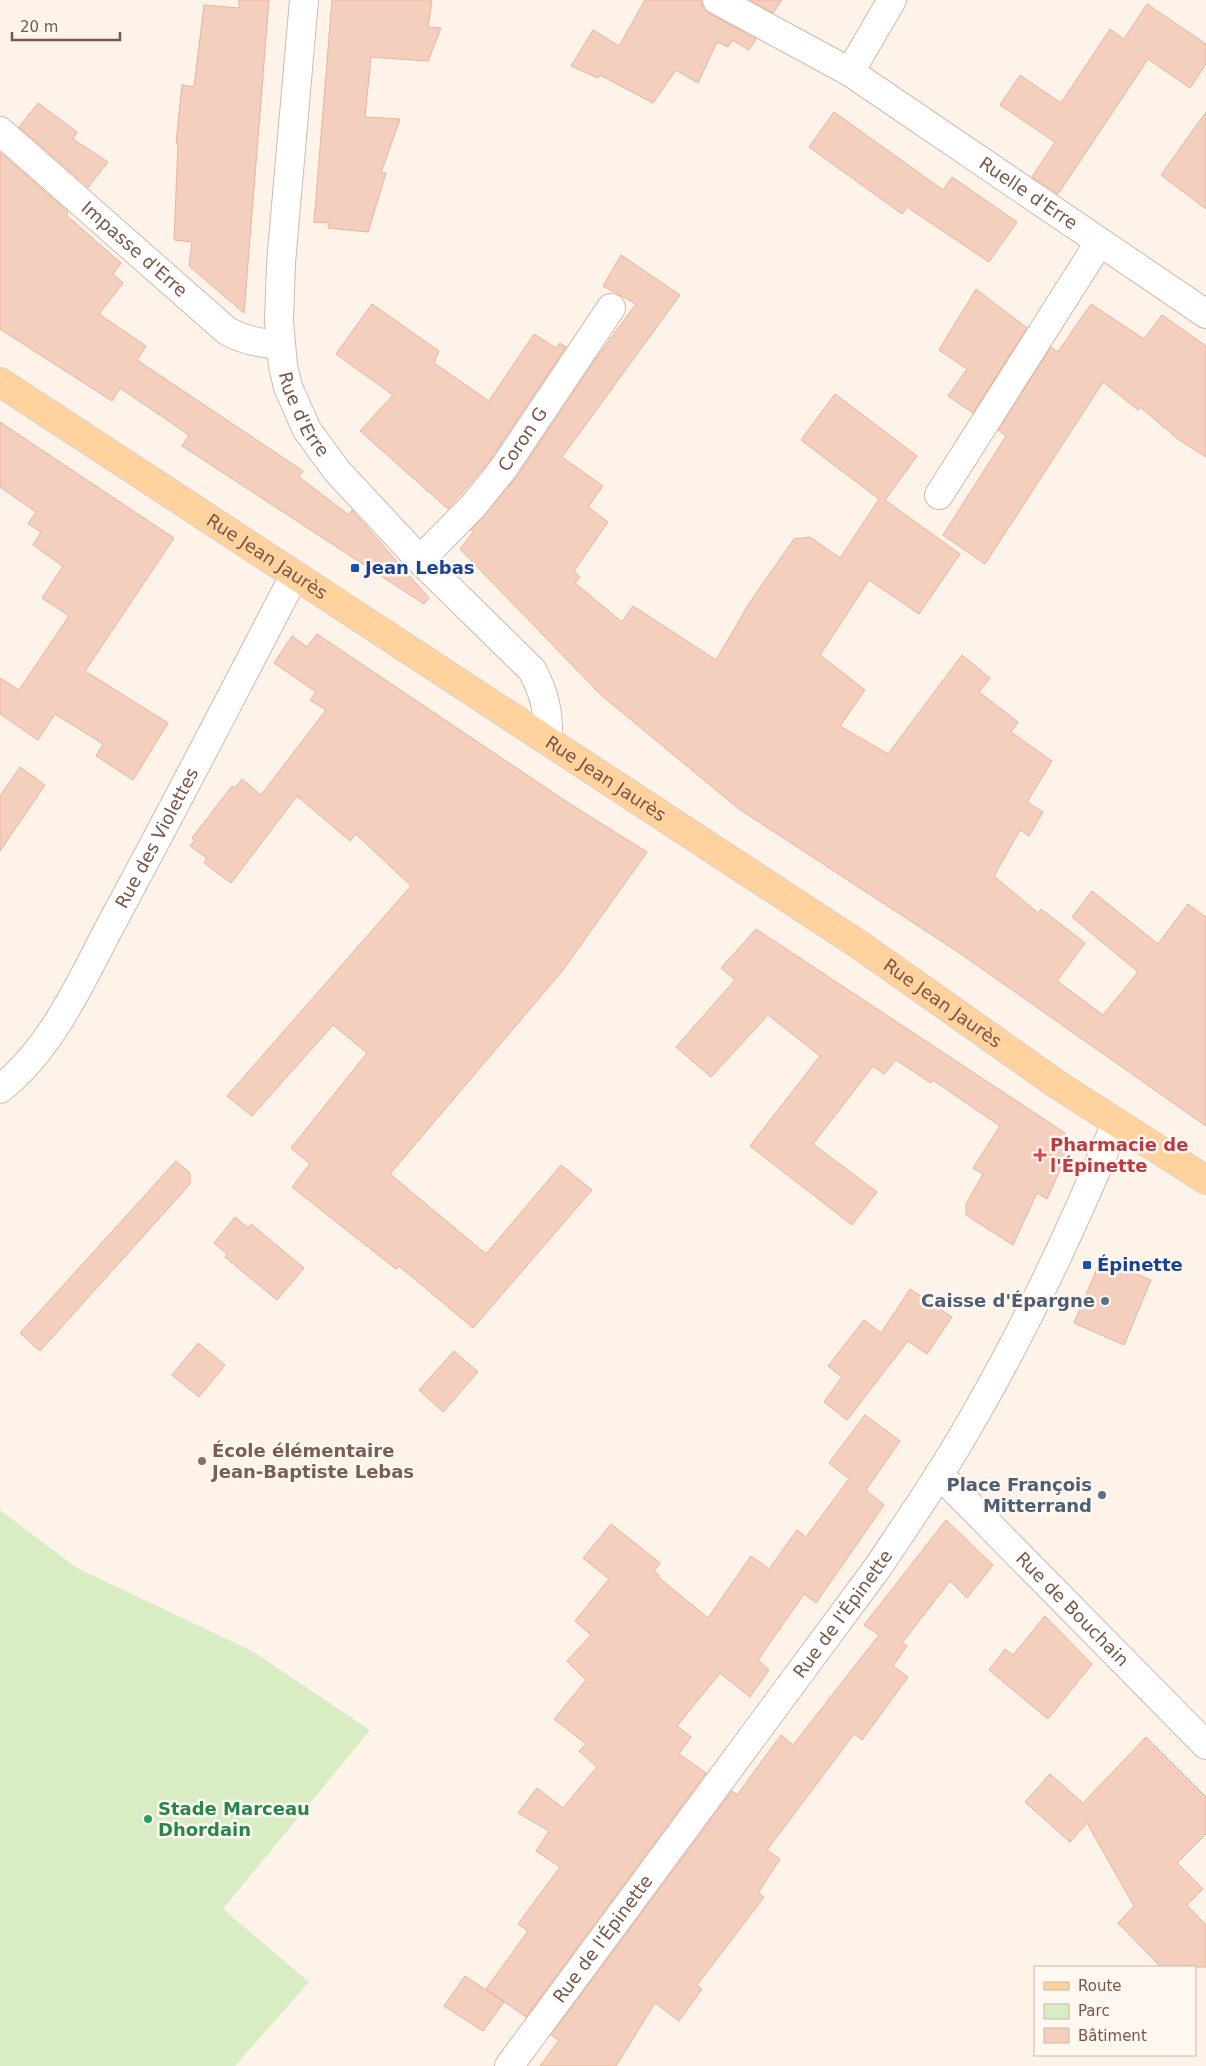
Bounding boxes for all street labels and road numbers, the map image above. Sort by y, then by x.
street label: Ruelle d'Erre [976,152,1082,234]
street label: Impasse d'Erre [77,197,192,301]
street label: Rue d'Erre [275,370,334,461]
street label: Coron G [493,403,551,475]
street label: Rue Jean Jaurès [203,509,331,603]
street label: Rue Jean Jaurès [542,731,670,825]
street label: Rue des Violettes [111,764,203,912]
street label: Rue Jean Jaurès [880,954,1006,1052]
street label: Rue de l'Épinette [789,1546,896,1682]
street label: Rue de Bouchain [1012,1548,1133,1670]
street label: Rue de l'Épinette [548,1871,657,2007]

